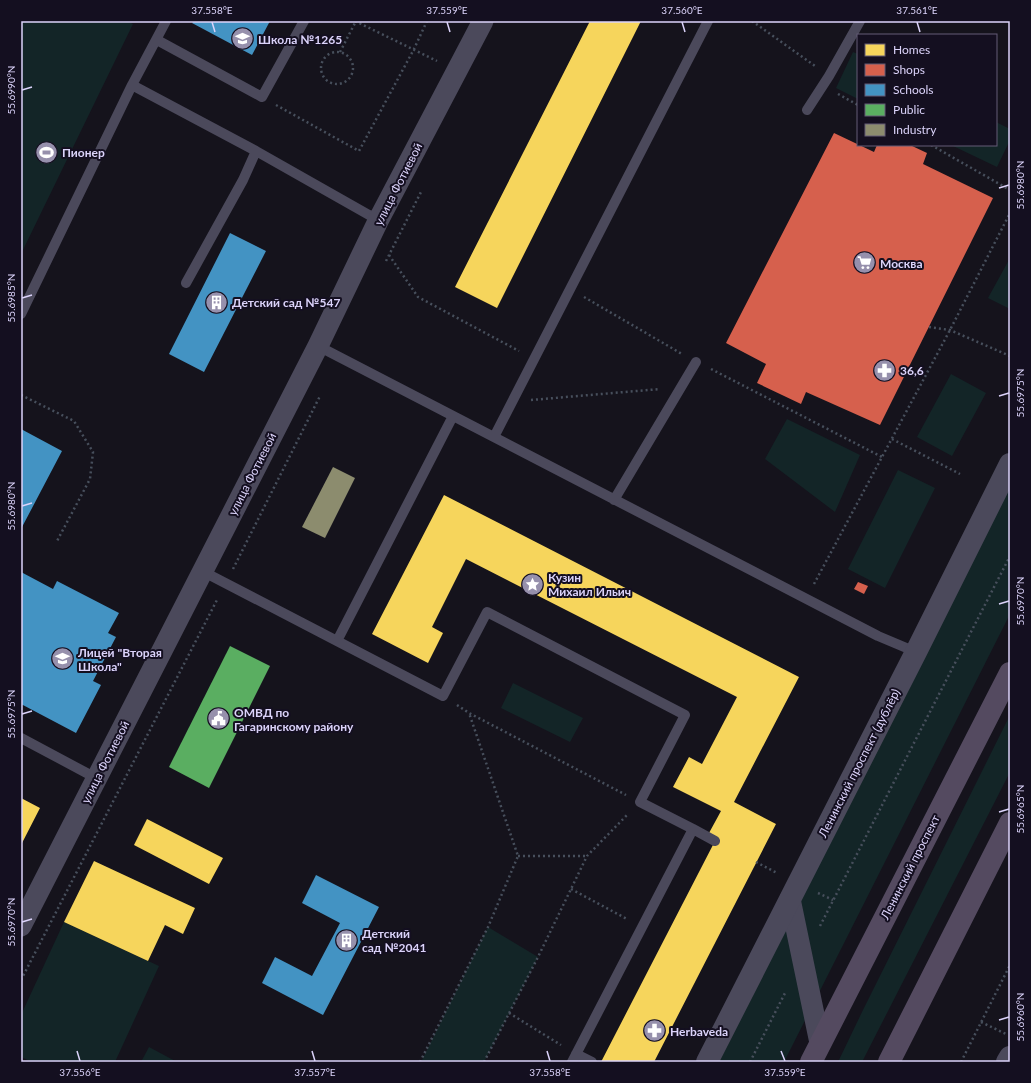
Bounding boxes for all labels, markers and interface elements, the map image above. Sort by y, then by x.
text: 37.558°E [191,4,233,16]
text: 37.559°E [426,4,468,16]
text: 37.560°E [661,4,703,16]
text: 37.561°E [896,4,938,16]
school or university icon: Школа №1265 [229,26,255,52]
place label: Школа №1265 [258,32,342,47]
legend [857,34,997,146]
text: Homes [893,42,930,57]
text: Shops [893,62,925,77]
text: 55.6990°N [5,66,17,114]
text: Schools [893,82,934,97]
text: Public [893,102,925,117]
text: Industry [893,122,937,137]
sports icon: Пионер [33,139,59,165]
street label: улица Фотиевой [371,140,425,228]
place label: Пионер [62,145,105,160]
text: 55.6980°N [1014,161,1026,209]
supermarket icon: Москва [851,250,877,276]
place label: Москва [880,256,922,271]
text: 55.6985°N [5,274,17,322]
building icon: Детский сад №547 [204,289,230,315]
place label: Детский сад №547 [232,295,340,310]
pharmacy icon: 36,6 [872,357,898,383]
place label: 36,6 [900,363,924,378]
text: 55.6975°N [1014,369,1026,417]
street label: улица Фотиевой [225,430,279,518]
text: 55.6980°N [5,482,17,530]
place label: Кузин Михаил Ильич [548,570,631,599]
place icon: Кузин Михаил Ильич [520,571,546,597]
text: 55.6970°N [1014,577,1026,625]
place label: Лицей "Вторая Школа" [77,645,162,674]
school or university icon: Лицей "Вторая Школа" [50,646,76,672]
street label: Ленинский проспект (дублёр) [814,686,903,841]
text: 55.6975°N [5,690,17,738]
place label: ОМВД по Гагаринскому району [234,705,354,734]
public building icon: ОМВД по Гагаринскому району [206,706,232,732]
street label: улица Фотиевой [78,718,132,806]
text: 55.6965°N [1014,785,1026,833]
street label: Ленинский проспект [877,812,943,923]
text: 55.6970°N [5,898,17,946]
place label: Детский сад №2041 [362,926,426,955]
building icon: Детский сад №2041 [333,927,359,953]
text: 55.6960°N [1014,993,1026,1041]
pharmacy icon: Herbaveda [642,1018,668,1044]
place label: Herbaveda [670,1024,728,1039]
text: 37.556°E [59,1066,101,1078]
text: 37.557°E [294,1066,336,1078]
text: 37.558°E [529,1066,571,1078]
text: 37.559°E [764,1066,806,1078]

